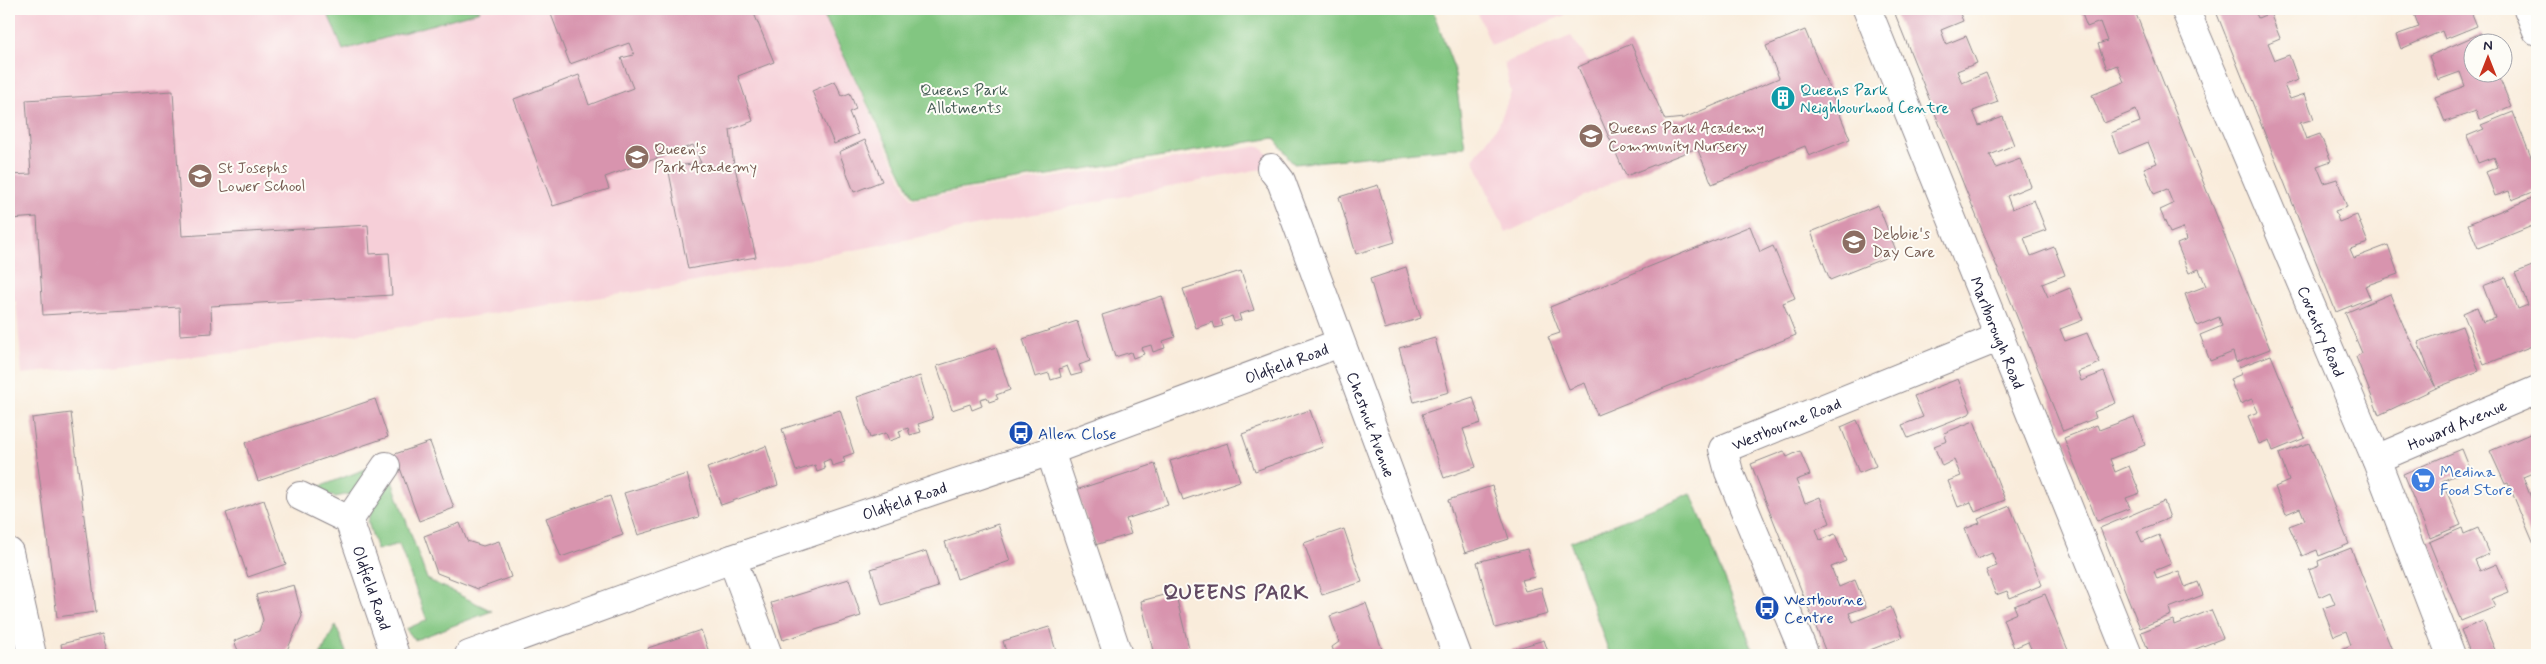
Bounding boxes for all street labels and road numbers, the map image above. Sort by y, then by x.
street label: Marlborough Road [1964,274,2028,392]
street label: Coventry Road [2292,283,2349,381]
street label: Oldfield Road [1242,339,1332,390]
street label: Chestnut Avenue [1341,369,1399,481]
street label: Westbourne Road [1729,393,1845,456]
street label: Howard Avenue [2405,395,2511,456]
street label: Oldfield Road [860,478,950,526]
street label: Oldfield Road [346,543,395,633]

